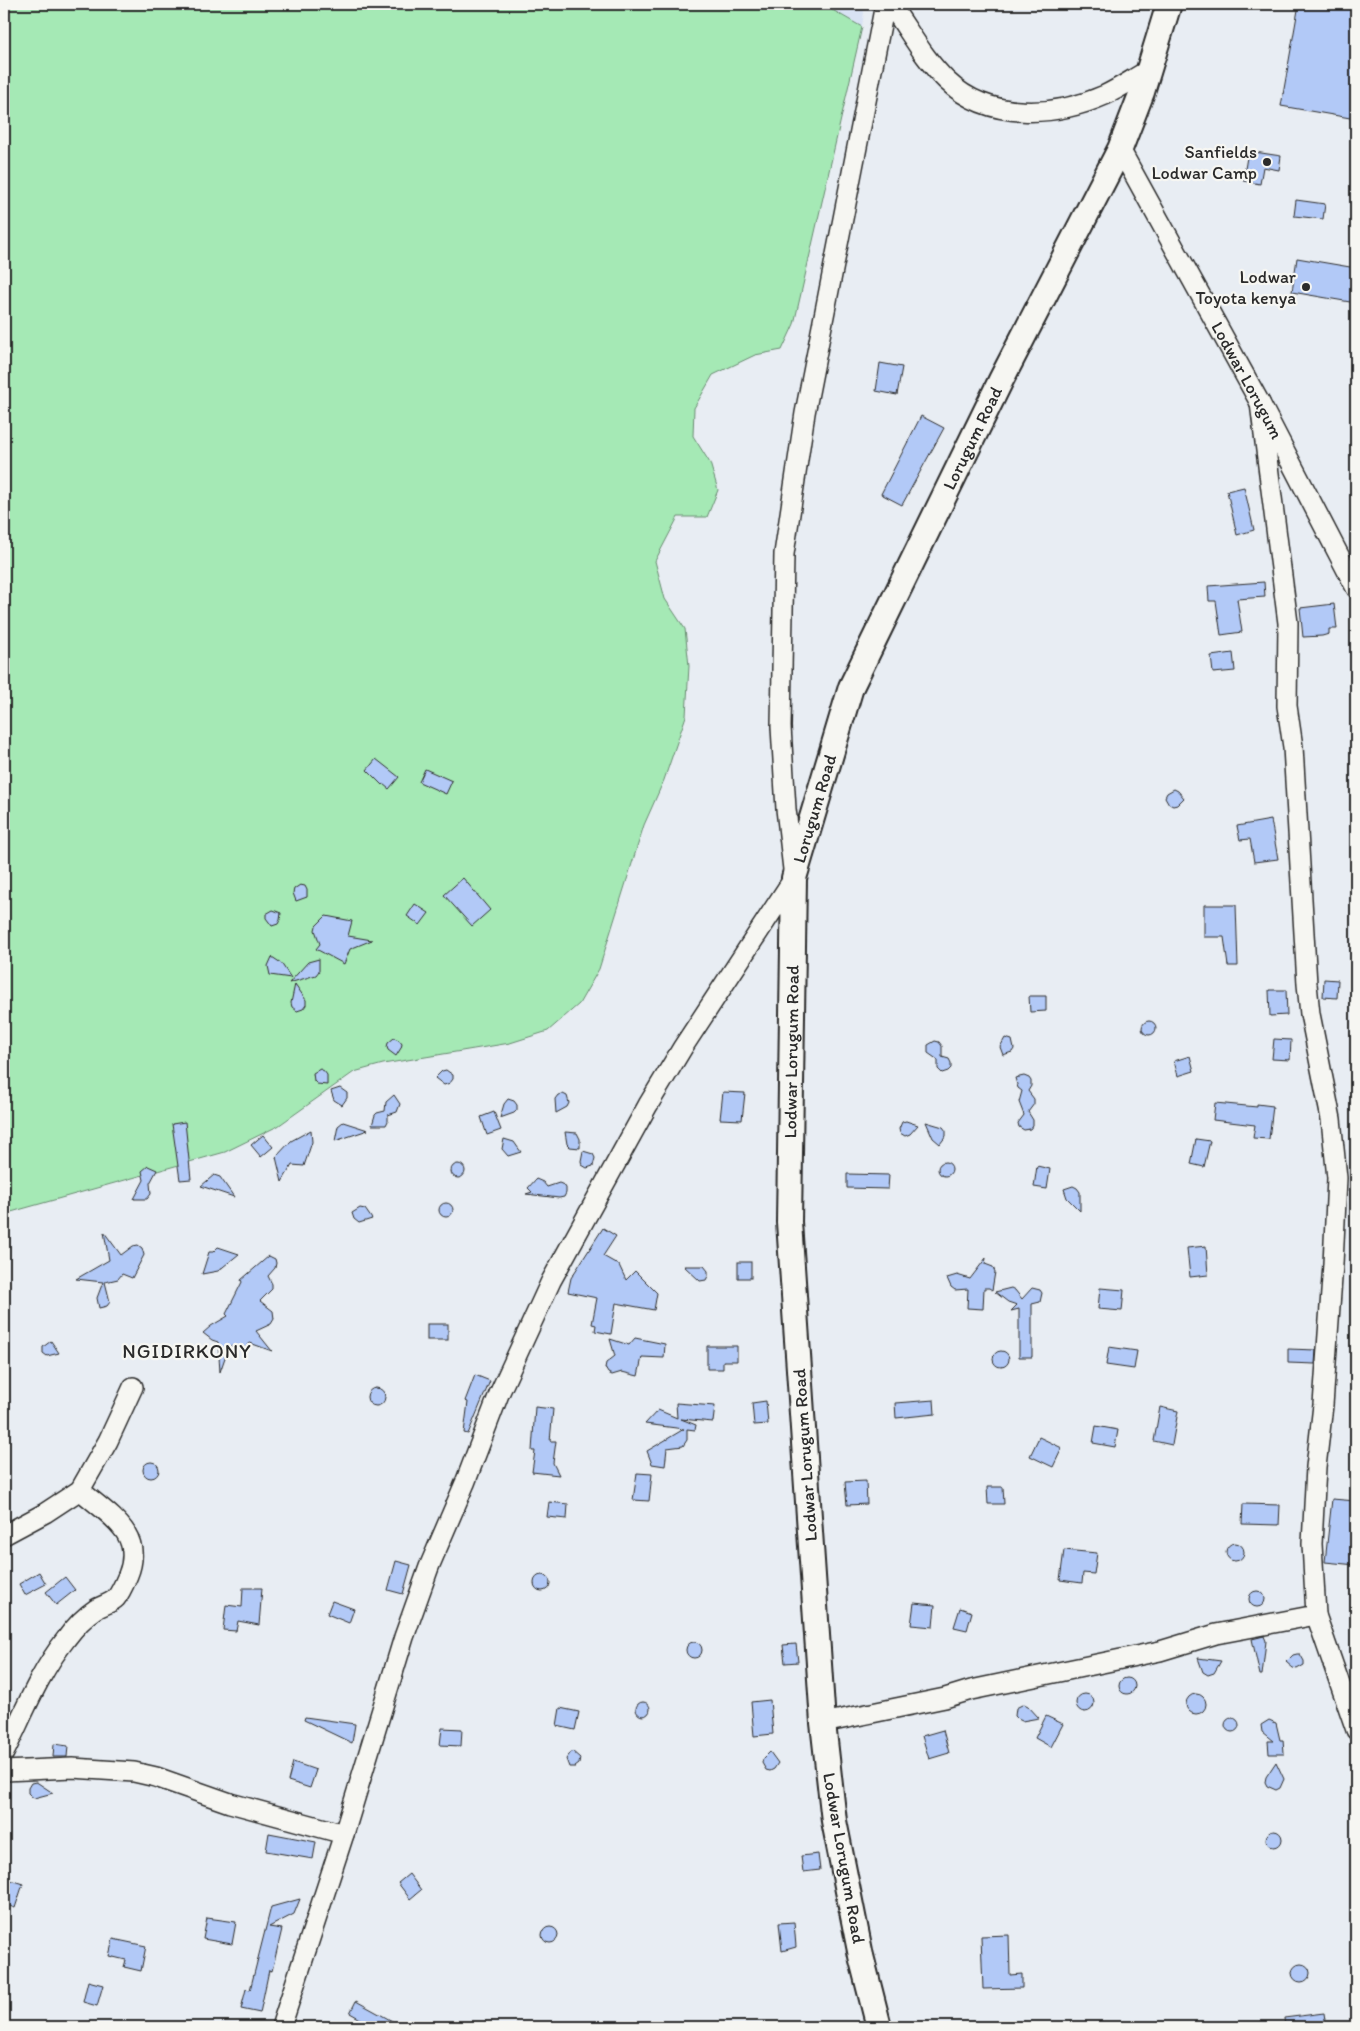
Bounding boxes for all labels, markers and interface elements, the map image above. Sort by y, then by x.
place label: Sanfields Lodwar Camp [1152,141,1257,184]
marker: Sanfields Lodwar Camp [1261,156,1273,168]
place label: Lodwar Toyota kenya [1195,266,1297,309]
marker: Lodwar Toyota kenya [1300,281,1312,293]
street label: Lodwar Lorugum [1206,318,1288,443]
street label: Lorugum Road [938,383,1007,494]
street label: Lorugum Road [788,752,841,866]
street label: Lodwar Lorugum Road [779,965,804,1139]
district label: NGIDIRKONY [122,1339,252,1363]
street label: Lodwar Lorugum Road [788,1368,822,1542]
street label: Lodwar Lorugum Road [818,1771,870,1945]

